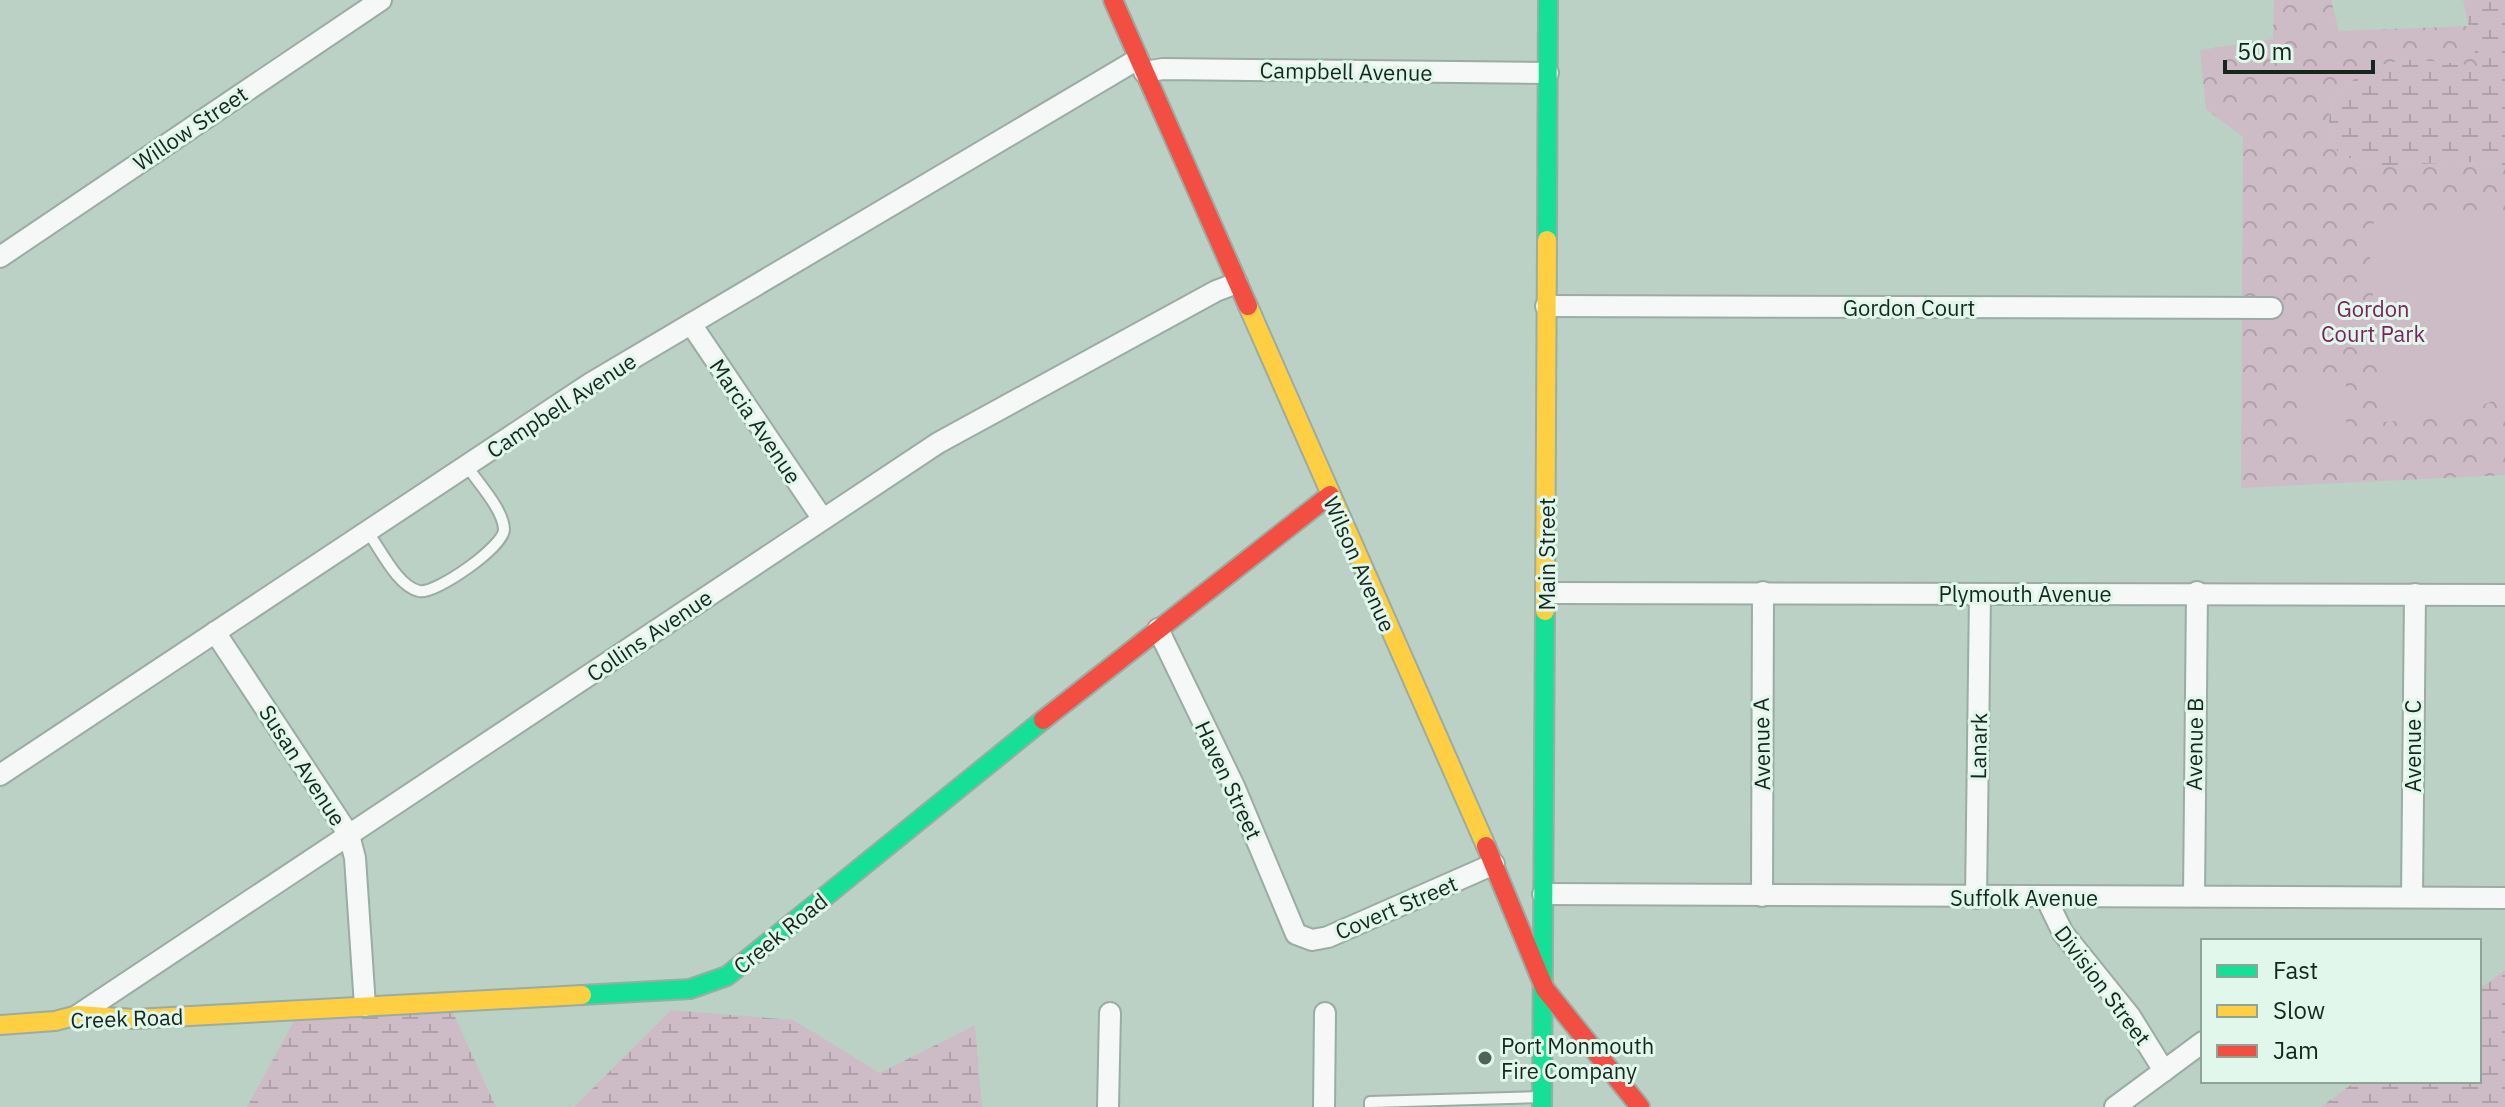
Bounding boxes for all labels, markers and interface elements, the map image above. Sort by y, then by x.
scale bar [2225,24,2373,74]
text: 50 m [2237,35,2292,67]
street label: Campbell Avenue [1259,55,1433,87]
street label: Willow Street [127,79,253,177]
street label: Gordon Court [1843,293,1975,322]
park label: Gordon Court Park [2321,294,2425,348]
street label: Campbell Avenue [481,346,641,464]
street label: Marcia Avenue [704,353,808,489]
street label: Wilson Avenue [1317,492,1403,636]
street label: Main Street [1532,497,1561,611]
street label: Plymouth Avenue [1939,579,2111,608]
street label: Collins Avenue [581,582,717,688]
street label: Avenue A [1746,697,1776,791]
street label: Avenue B [2179,697,2209,791]
street label: Susan Avenue [253,699,353,831]
street label: Avenue C [2398,700,2427,792]
street label: Lanark [1963,712,1993,780]
street label: Haven Street [1189,716,1269,844]
street label: Covert Street [1331,868,1461,946]
street label: Suffolk Avenue [1950,883,2098,912]
street label: Creek Road [727,886,833,980]
street label: Division Street [2048,919,2158,1051]
legend [2201,939,2481,1083]
text: Fast [2273,954,2318,986]
text: Slow [2273,994,2325,1026]
street label: Creek Road [70,1002,184,1034]
place label: Port Monmouth Fire Company [1501,1031,1654,1085]
text: Jam [2273,1034,2319,1066]
marker: Port Monmouth Fire Company [1476,1049,1494,1067]

